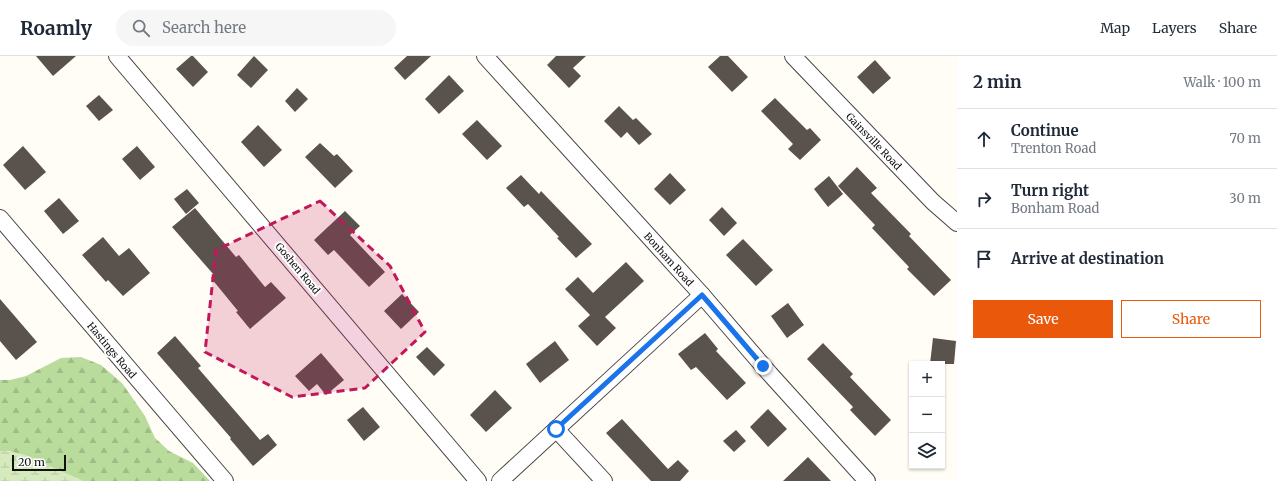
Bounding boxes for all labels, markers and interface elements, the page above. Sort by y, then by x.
search box [116,10,396,46]
text: Roamly [20,16,92,40]
icon: search [130,17,152,39]
text: Search here [162,18,246,37]
text: Map [1100,19,1130,37]
text: Layers [1152,19,1197,37]
text: Share [1219,19,1257,37]
text: 2 min [973,71,1021,93]
text: Walk · 100 m [1183,74,1261,91]
street label: Gainsville Road [843,110,904,173]
text: Continue [1011,121,1079,140]
icon: ahead [973,128,995,150]
text: 70 m [1230,130,1261,147]
text: Trenton Road [1011,140,1096,157]
text: Turn right [1011,181,1089,200]
icon: right [973,188,995,210]
text: 30 m [1229,190,1261,207]
text: Bonham Road [1011,200,1099,217]
street label: Bonham Road [641,230,696,289]
street label: Goshen Road [272,240,323,297]
icon: arrive [973,248,995,270]
text: Arrive at destination [1011,249,1164,268]
button: Save [973,300,1113,338]
button: Share [1121,300,1261,338]
street label: Hastings Road [84,319,139,381]
route end [754,357,772,375]
map controls [909,361,945,469]
button: + [909,361,945,397]
button: − [909,397,945,433]
route start [547,420,565,438]
button: layers [909,433,945,469]
scale bar [12,453,66,472]
text: 20 m [18,455,45,469]

